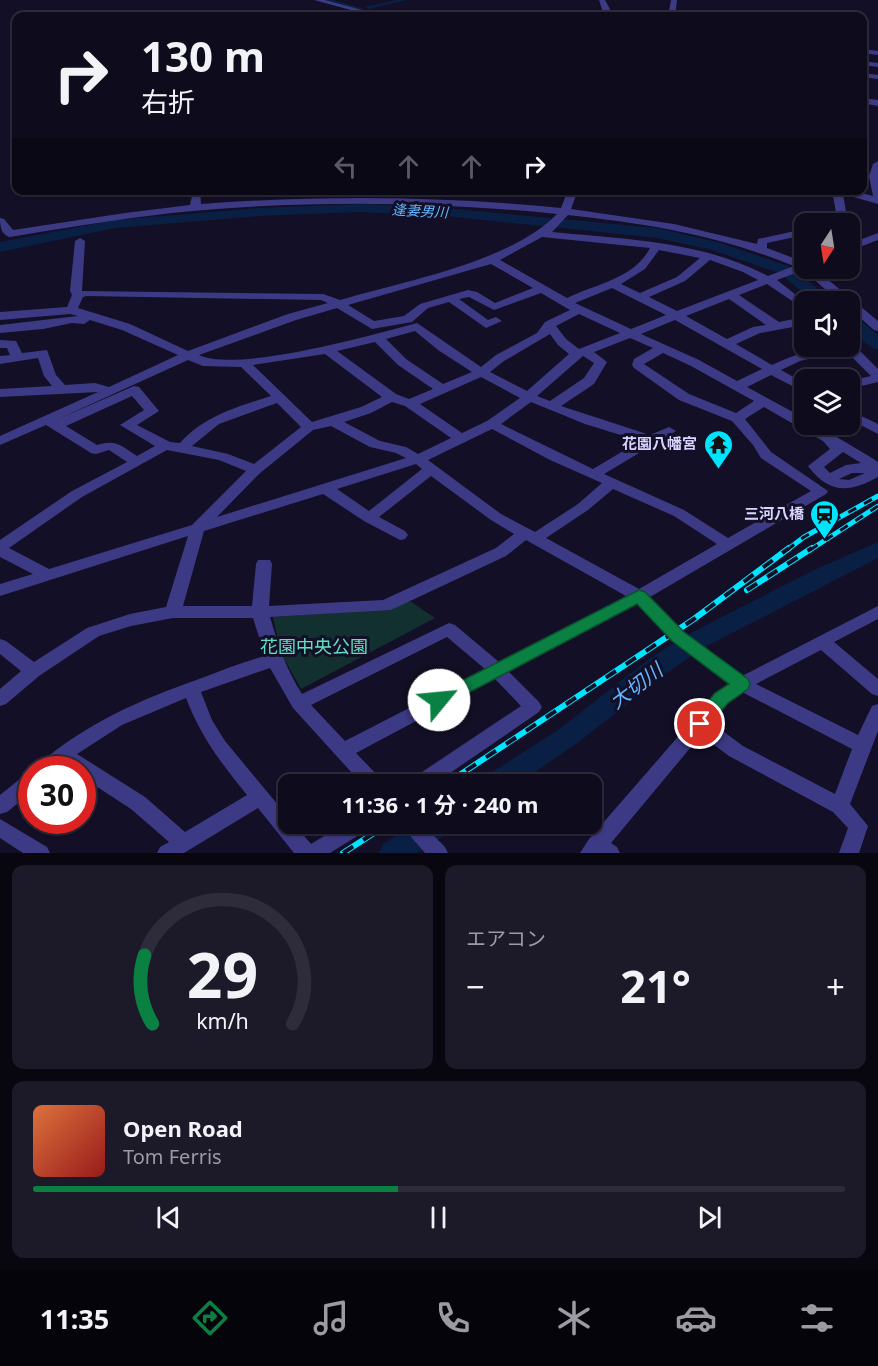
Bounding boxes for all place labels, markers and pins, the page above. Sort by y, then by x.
temple icon: 花園八幡宮 [702,428,734,470]
place label: 花園八幡宮 [622,433,697,453]
station icon: 三河八橋 [809,498,841,540]
place label: 三河八橋 [744,503,805,523]
pin [674,698,725,749]

